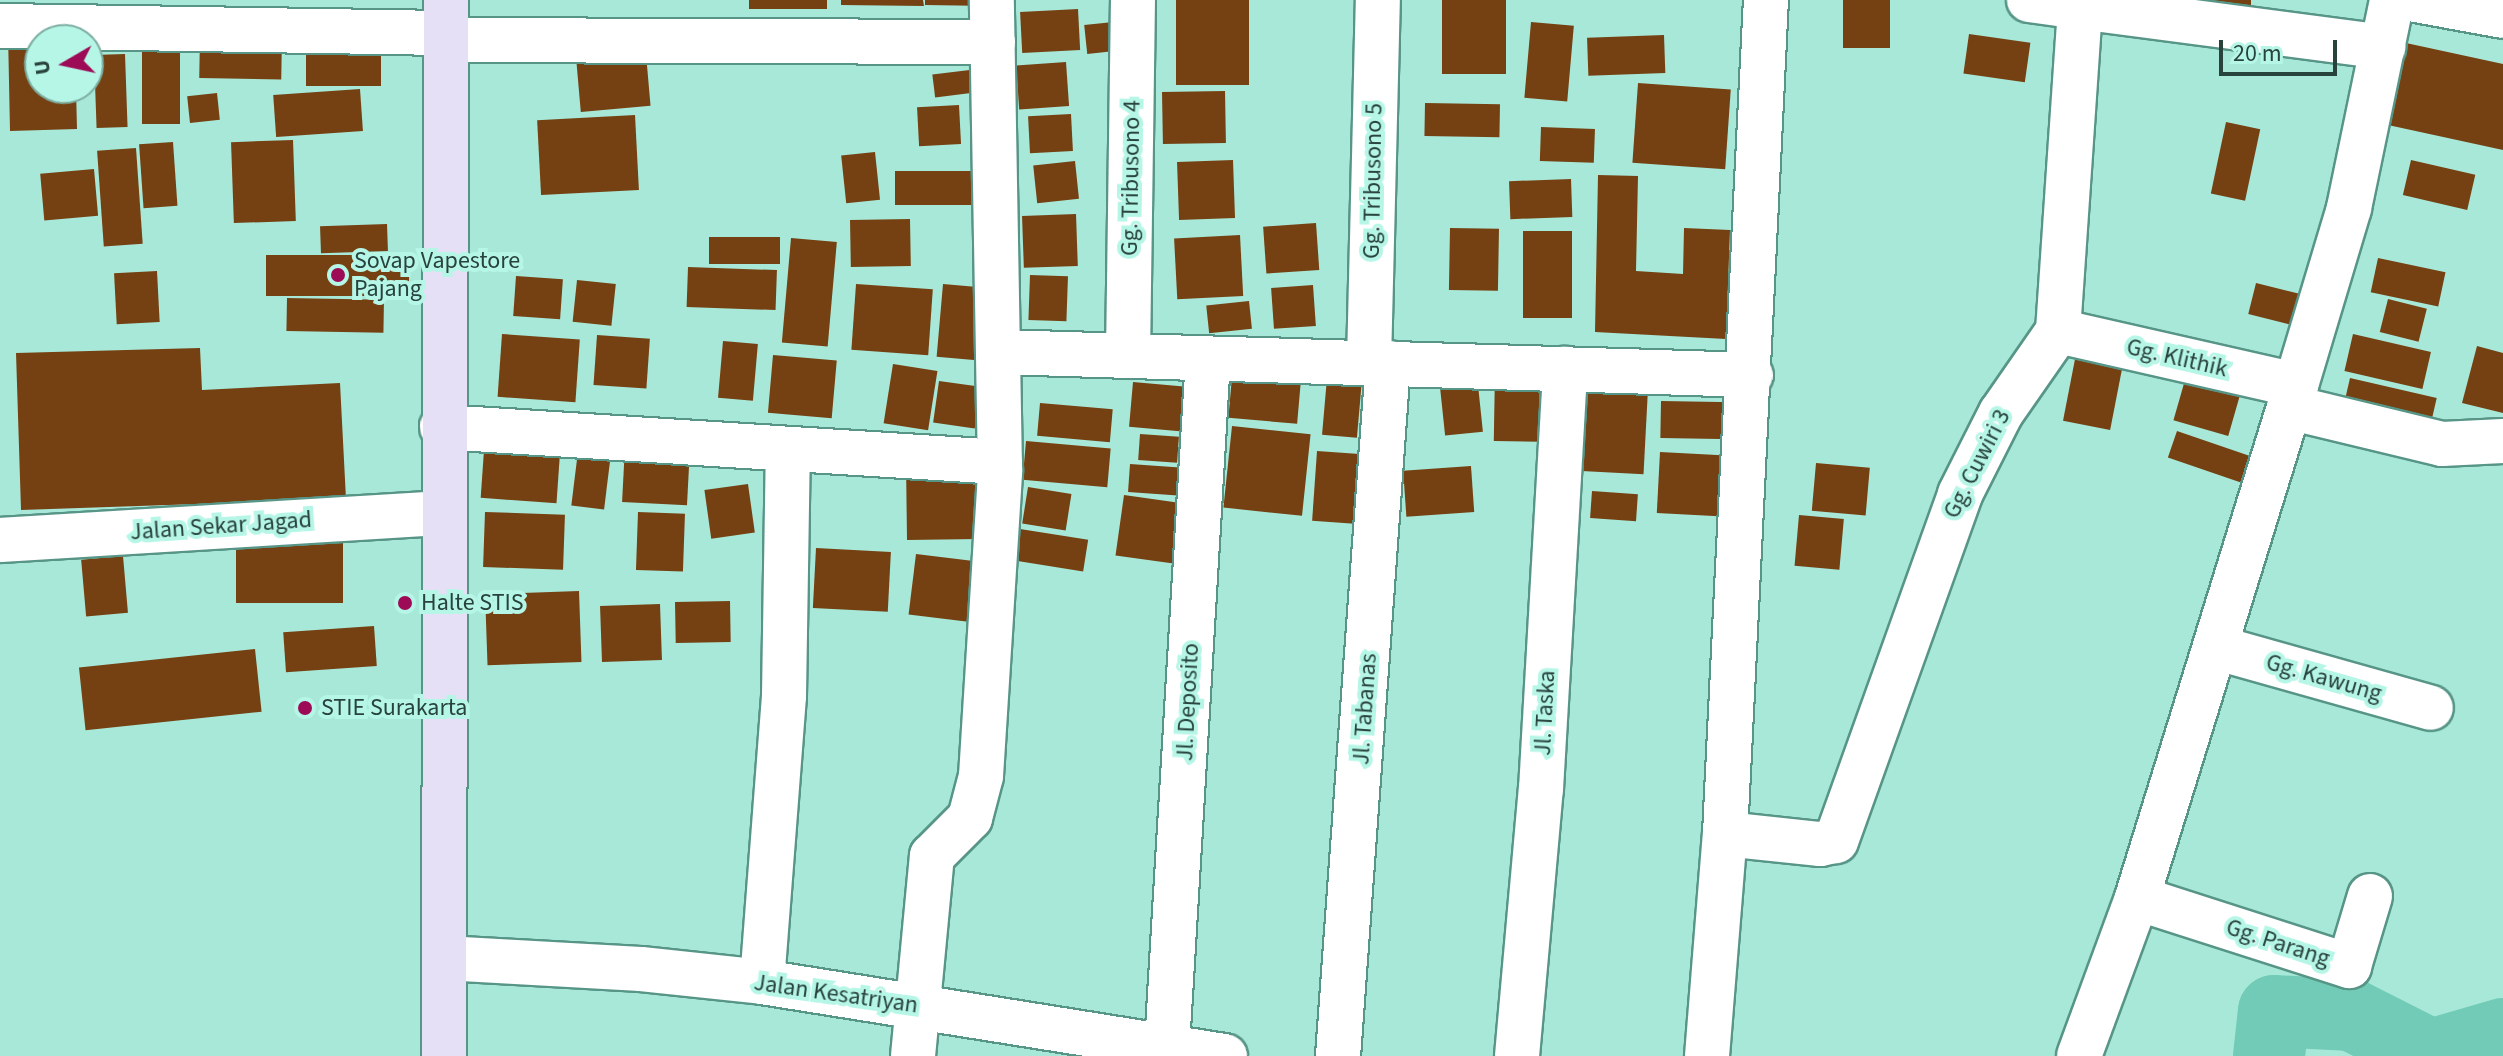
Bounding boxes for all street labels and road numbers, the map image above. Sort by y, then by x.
street label: Gg. Tribusono 4 [1115,100,1147,256]
street label: Gg. Tribusono 5 [1357,103,1389,259]
street label: Gg. Klithik [2124,332,2230,384]
street label: Gg. Cuwiri 3 [1937,405,2017,523]
street label: Jalan Sekar Jagad [129,505,313,547]
street label: Jl. Deposito [1171,642,1205,762]
street label: Gg. Kawung [2263,648,2385,708]
street label: Jl. Tabanas [1347,652,1383,766]
street label: Jl. Taska [1528,670,1562,756]
street label: Gg. Parang [2222,913,2334,973]
street label: Jalan Kesatriyan [752,968,920,1020]

